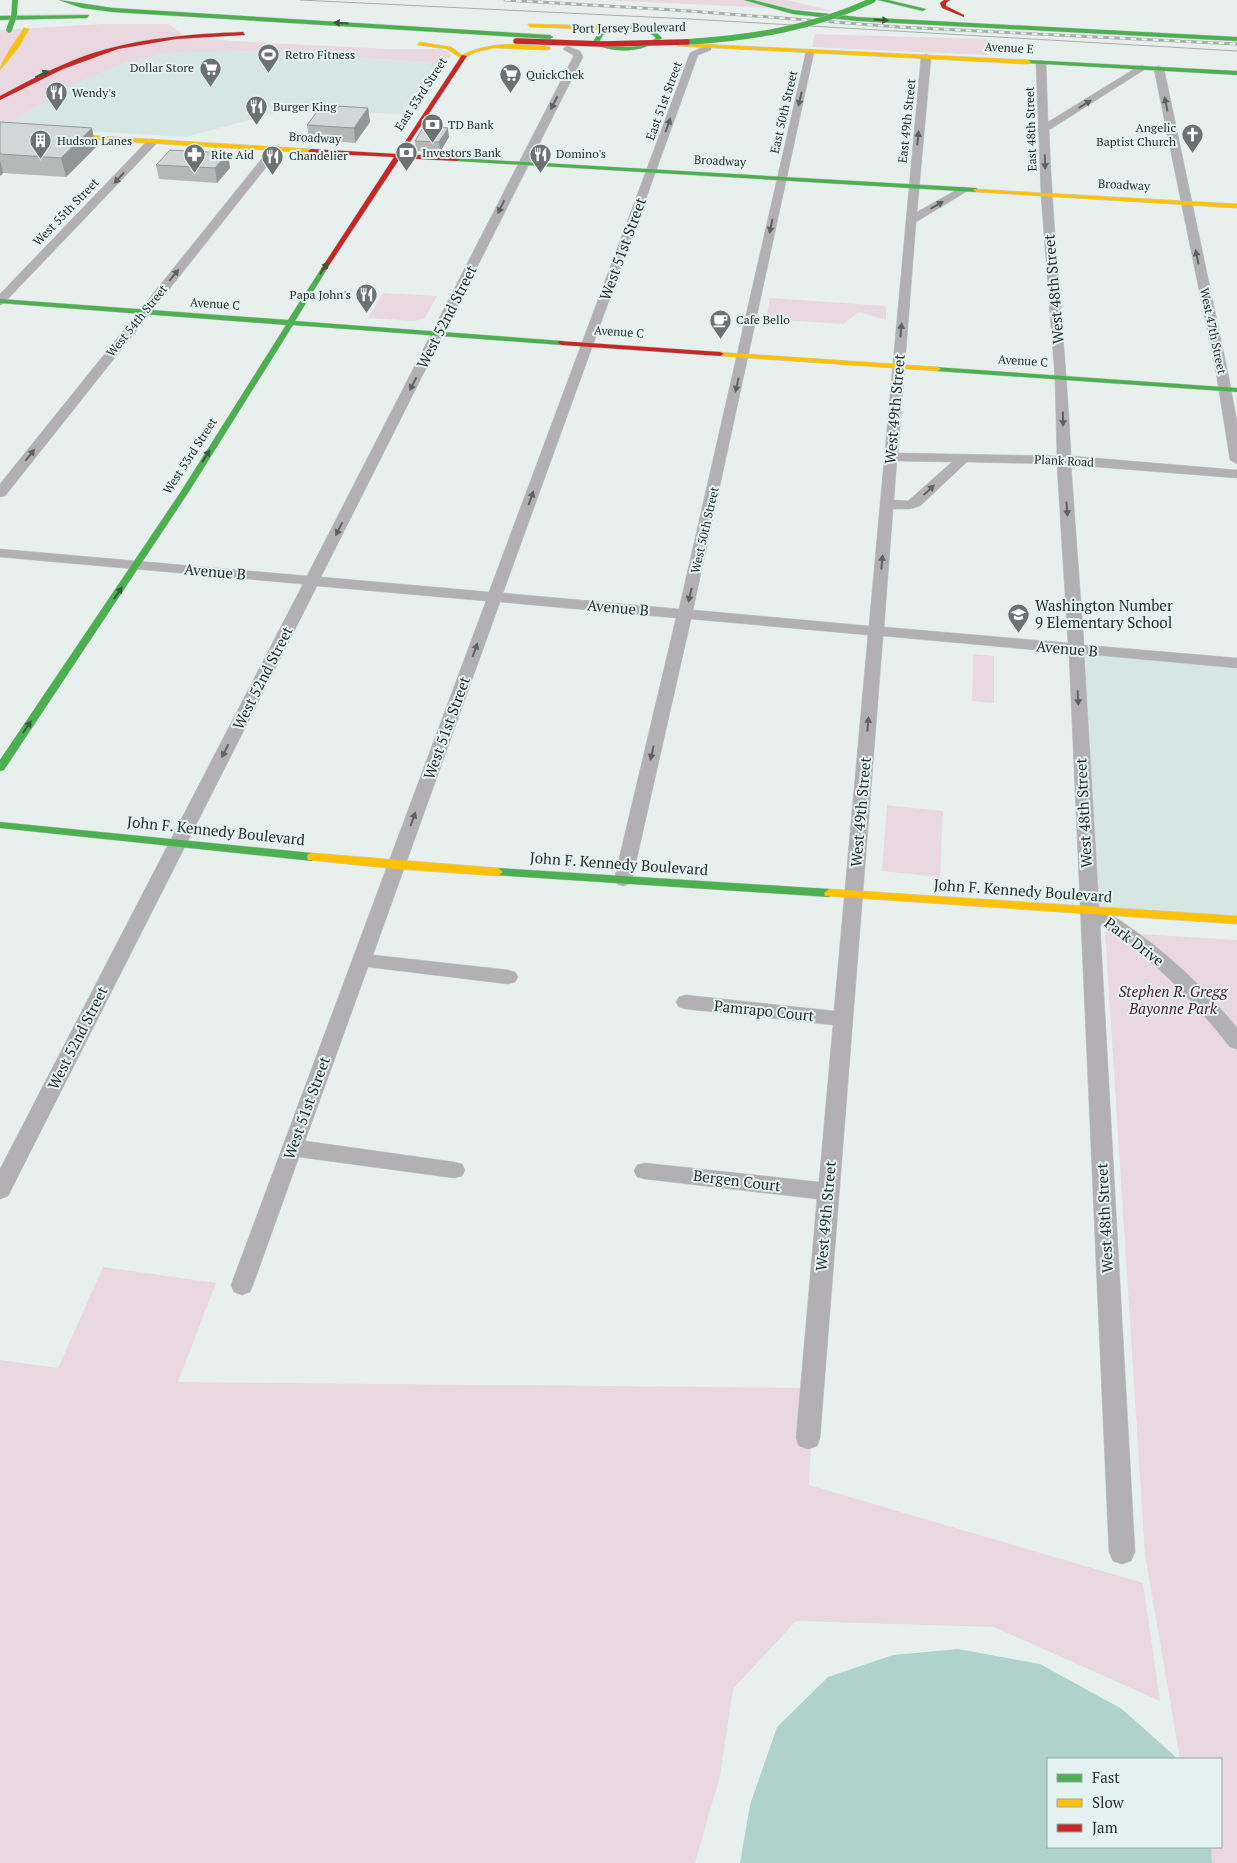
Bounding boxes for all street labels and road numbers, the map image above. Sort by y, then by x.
street label: Port Jersey Boulevard [572,19,686,36]
street label: Avenue E [984,39,1034,56]
street label: East 53rd Street [391,54,450,133]
street label: East 51st Street [642,59,685,142]
street label: East 50th Street [767,68,800,155]
street label: East 49th Street [895,77,918,164]
street label: East 48th Street [1022,86,1039,172]
street label: Broadway [289,129,342,146]
street label: Broadway [694,152,747,169]
street label: West 55th Street [30,174,102,249]
street label: Broadway [1098,176,1151,193]
street label: West 51st Street [594,194,650,303]
street label: West 48th Street [1038,233,1068,345]
street label: West 52nd Street [412,261,481,372]
street label: West 54th Street [103,281,171,360]
street label: West 47th Street [1197,286,1230,376]
street label: Avenue C [190,294,241,313]
street label: Avenue C [594,322,645,341]
street label: Avenue C [998,351,1049,370]
street label: West 49th Street [879,353,909,465]
street label: West 53rd Street [159,414,220,497]
street label: Plank Road [1034,451,1095,470]
street label: West 50th Street [687,485,722,575]
street label: Avenue B [183,558,247,584]
street label: Avenue B [586,594,650,620]
street label: West 52nd Street [228,622,297,733]
street label: Avenue B [1035,635,1099,661]
street label: West 51st Street [418,673,474,782]
street label: West 49th Street [845,756,875,868]
street label: West 48th Street [1070,757,1096,869]
street label: John F. Kennedy Boulevard [126,811,306,849]
street label: John F. Kennedy Boulevard [529,847,709,879]
street label: John F. Kennedy Boulevard [933,874,1113,906]
street label: Park Drive [1101,912,1168,970]
street label: West 52nd Street [43,982,112,1093]
street label: Pamrapo Court [713,995,816,1025]
street label: West 51st Street [278,1053,334,1162]
street label: West 49th Street [810,1160,840,1272]
street label: West 48th Street [1091,1162,1117,1274]
street label: Bergen Court [692,1165,782,1195]

